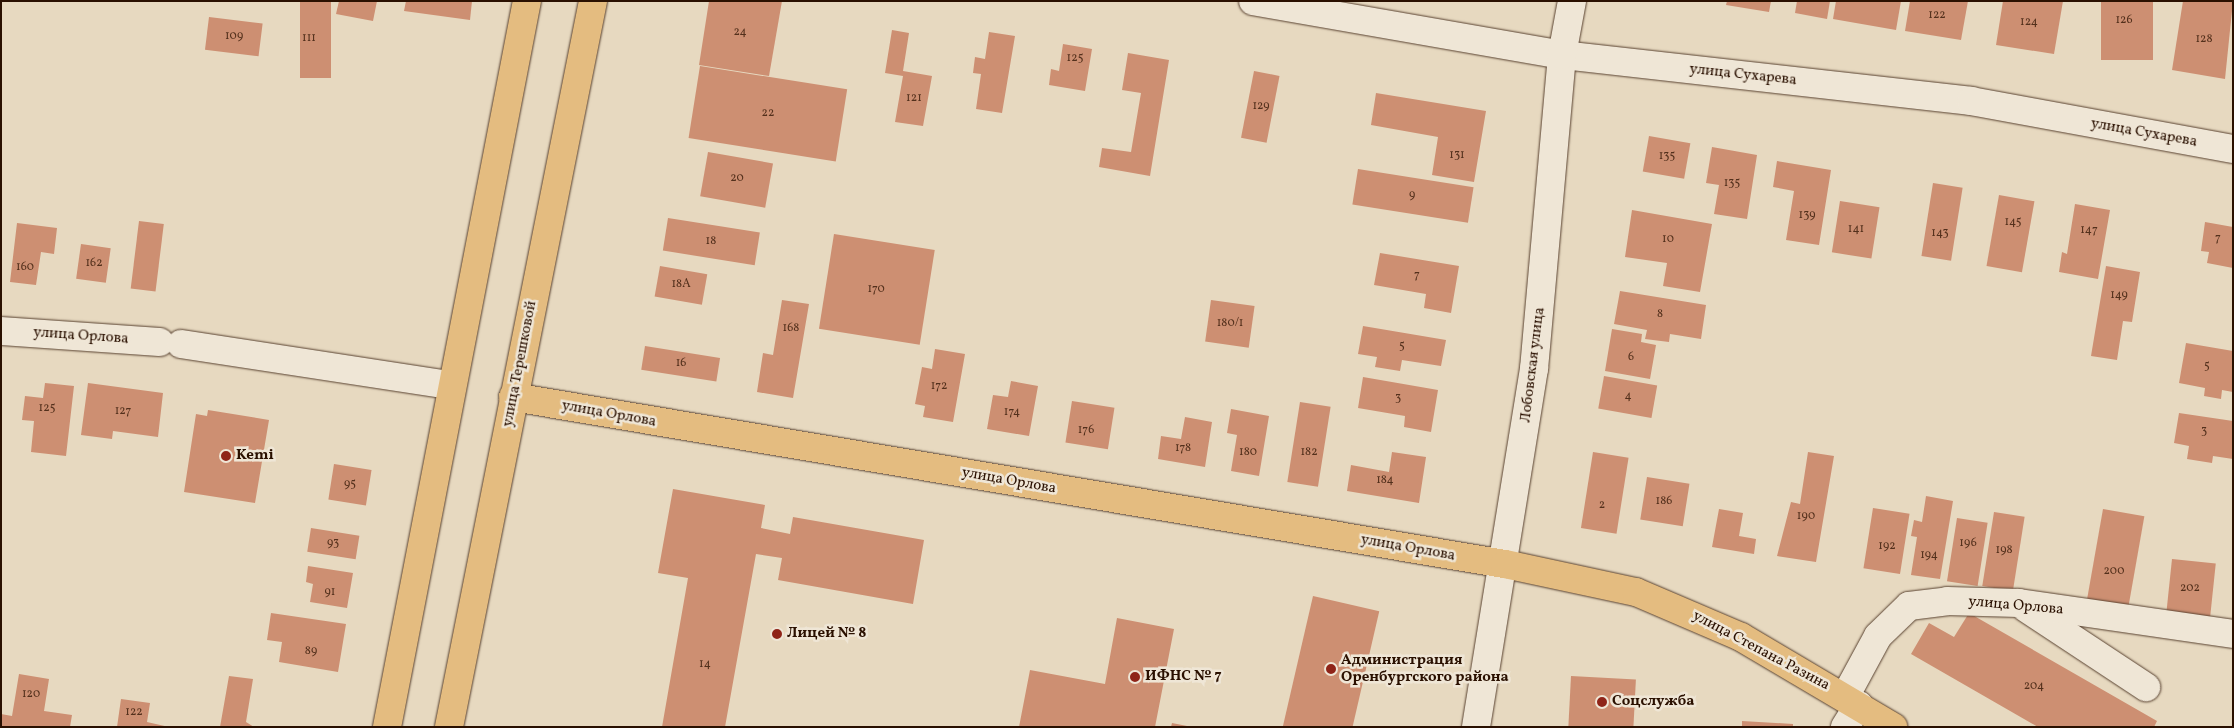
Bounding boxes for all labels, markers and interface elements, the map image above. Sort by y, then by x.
house number: 122 [1928,9,1946,23]
house number: 126 [2115,14,2133,28]
house number: 124 [2020,16,2038,30]
house number: 24 [733,26,747,40]
house number: 109 [225,30,243,44]
house number: 111 [302,32,316,46]
house number: 128 [2195,33,2213,47]
house number: 125 [1067,52,1083,66]
street label: улица Сухарева [1689,60,1797,90]
house number: 121 [906,92,922,106]
house number: 129 [1252,100,1270,114]
house number: 22 [762,107,774,121]
street label: улица Сухарева [2089,115,2199,151]
house number: 131 [1449,149,1465,163]
house number: 135 [1659,150,1675,164]
house number: 20 [730,172,744,186]
house number: 135 [1724,177,1740,191]
house number: 9 [1409,189,1415,203]
house number: 139 [1799,209,1815,223]
house number: 145 [2004,216,2022,230]
house number: 141 [1848,223,1864,237]
house number: 147 [2080,224,2098,238]
house number: 143 [1931,227,1949,241]
house number: 7 [2215,232,2221,246]
house number: 10 [1662,233,1674,247]
house number: 18 [706,235,716,249]
house number: 162 [85,257,103,271]
house number: 160 [16,261,34,275]
house number: 7 [1414,269,1420,283]
house number: 18А [671,278,691,292]
house number: 170 [867,283,885,297]
house number: 149 [2110,289,2128,303]
street label: улица Терешковой [499,299,541,429]
street label: Лобовская улица [1517,306,1549,424]
house number: 8 [1657,308,1663,322]
house number: 180/1 [1217,317,1243,331]
house number: 168 [783,322,799,336]
street label: улица Орлова [33,324,129,348]
house number: 5 [1399,340,1405,354]
house number: 6 [1628,351,1634,365]
house number: 16 [676,357,686,371]
house number: 5 [2204,360,2210,374]
house number: 172 [931,380,947,394]
house number: 4 [1624,390,1632,404]
house number: 3 [1395,392,1401,406]
street label: улица Орлова [560,397,658,431]
house number: 125 [39,402,55,416]
house number: 127 [115,405,131,419]
house number: 174 [1004,406,1020,420]
house number: 176 [1078,424,1094,438]
house number: 3 [2201,425,2207,439]
house number: 178 [1175,442,1191,456]
house number: 180 [1239,446,1257,460]
house number: 182 [1300,446,1318,460]
place label: Kemi [236,447,274,465]
marker: Kemi [220,450,232,462]
street label: улица Орлова [960,464,1058,498]
house number: 184 [1376,474,1394,488]
house number: 95 [344,478,356,492]
house number: 186 [1656,495,1672,509]
house number: 2 [1599,499,1605,513]
house number: 190 [1797,510,1815,524]
street label: улица Орлова [1359,531,1457,565]
house number: 93 [327,537,339,551]
house number: 196 [1959,537,1977,551]
house number: 192 [1878,540,1896,554]
house number: 198 [1996,544,2012,558]
house number: 194 [1920,549,1938,563]
house number: 200 [2104,565,2124,579]
house number: 202 [2180,582,2200,596]
house number: 91 [325,586,335,600]
street label: улица Орлова [1968,593,2064,619]
street label: улица Степана Разина [1689,607,1833,695]
place label: Лицей № 8 [787,625,867,643]
marker: Лицей № 8 [771,628,783,640]
house number: 89 [305,645,317,659]
place label: Администрация Оренбургского района [1341,651,1509,686]
house number: 14 [699,658,711,672]
marker: Администрация Оренбургского района [1325,663,1337,675]
place label: ИФНС № 7 [1145,668,1222,686]
marker: ИФНС № 7 [1129,671,1141,683]
house number: 204 [2024,680,2044,694]
house number: 120 [22,688,40,702]
place label: Соцслужба [1612,693,1694,711]
marker: Соцслужба [1596,696,1608,708]
house number: 122 [125,706,143,720]

